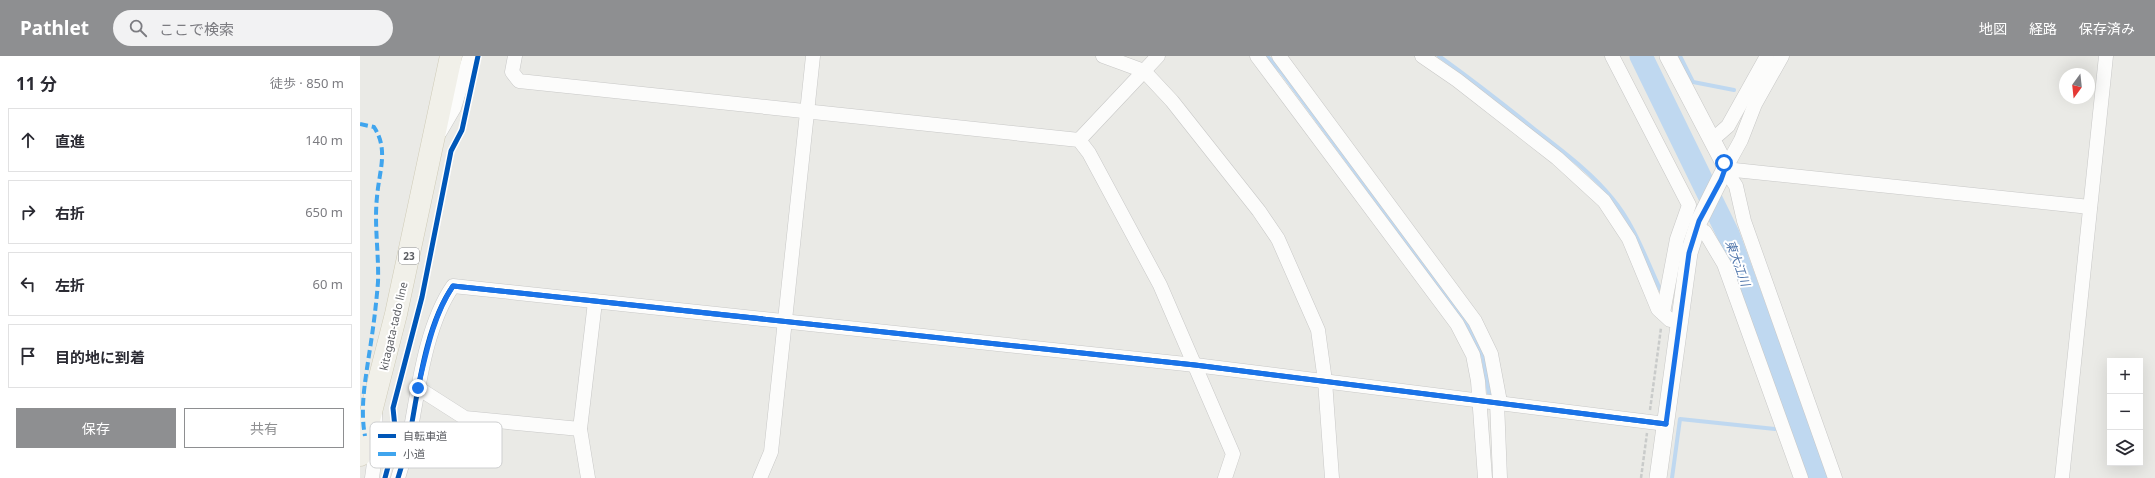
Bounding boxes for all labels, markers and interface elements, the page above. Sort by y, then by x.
search box [113,10,393,46]
text: Pathlet [20,15,89,41]
icon: search [127,17,149,39]
text: ここで検索 [159,19,234,39]
text: 地図 [1979,19,2007,38]
text: 経路 [2029,19,2057,38]
text: 保存済み [2079,19,2135,38]
north arrow [2059,68,2095,104]
text: 11 分 [16,72,57,95]
text: 徒歩 · 850 m [270,74,344,92]
icon: ahead [17,129,39,151]
text: 直進 [55,131,85,151]
text: 140 m [305,131,343,149]
route start [1715,154,1733,172]
icon: right [17,201,39,223]
text: 右折 [55,203,85,223]
text: 650 m [305,203,343,221]
water label: 東大江川 [1722,238,1755,290]
road number: 23 [399,248,419,264]
icon: left [17,273,39,295]
text: 左折 [55,275,85,295]
text: 60 m [313,275,343,293]
street label: kitagata-tado line [376,280,410,372]
icon: arrive [17,345,39,367]
text: 目的地に到着 [55,347,145,367]
map controls [2107,358,2143,466]
button: + [2107,358,2143,394]
route end [409,379,427,397]
button: − [2107,394,2143,430]
button: 保存 [16,408,176,448]
button: 共有 [184,408,344,448]
legend [370,422,502,468]
text: 自転車道 [403,428,447,443]
button: layers [2107,430,2143,466]
text: 小道 [403,446,425,461]

